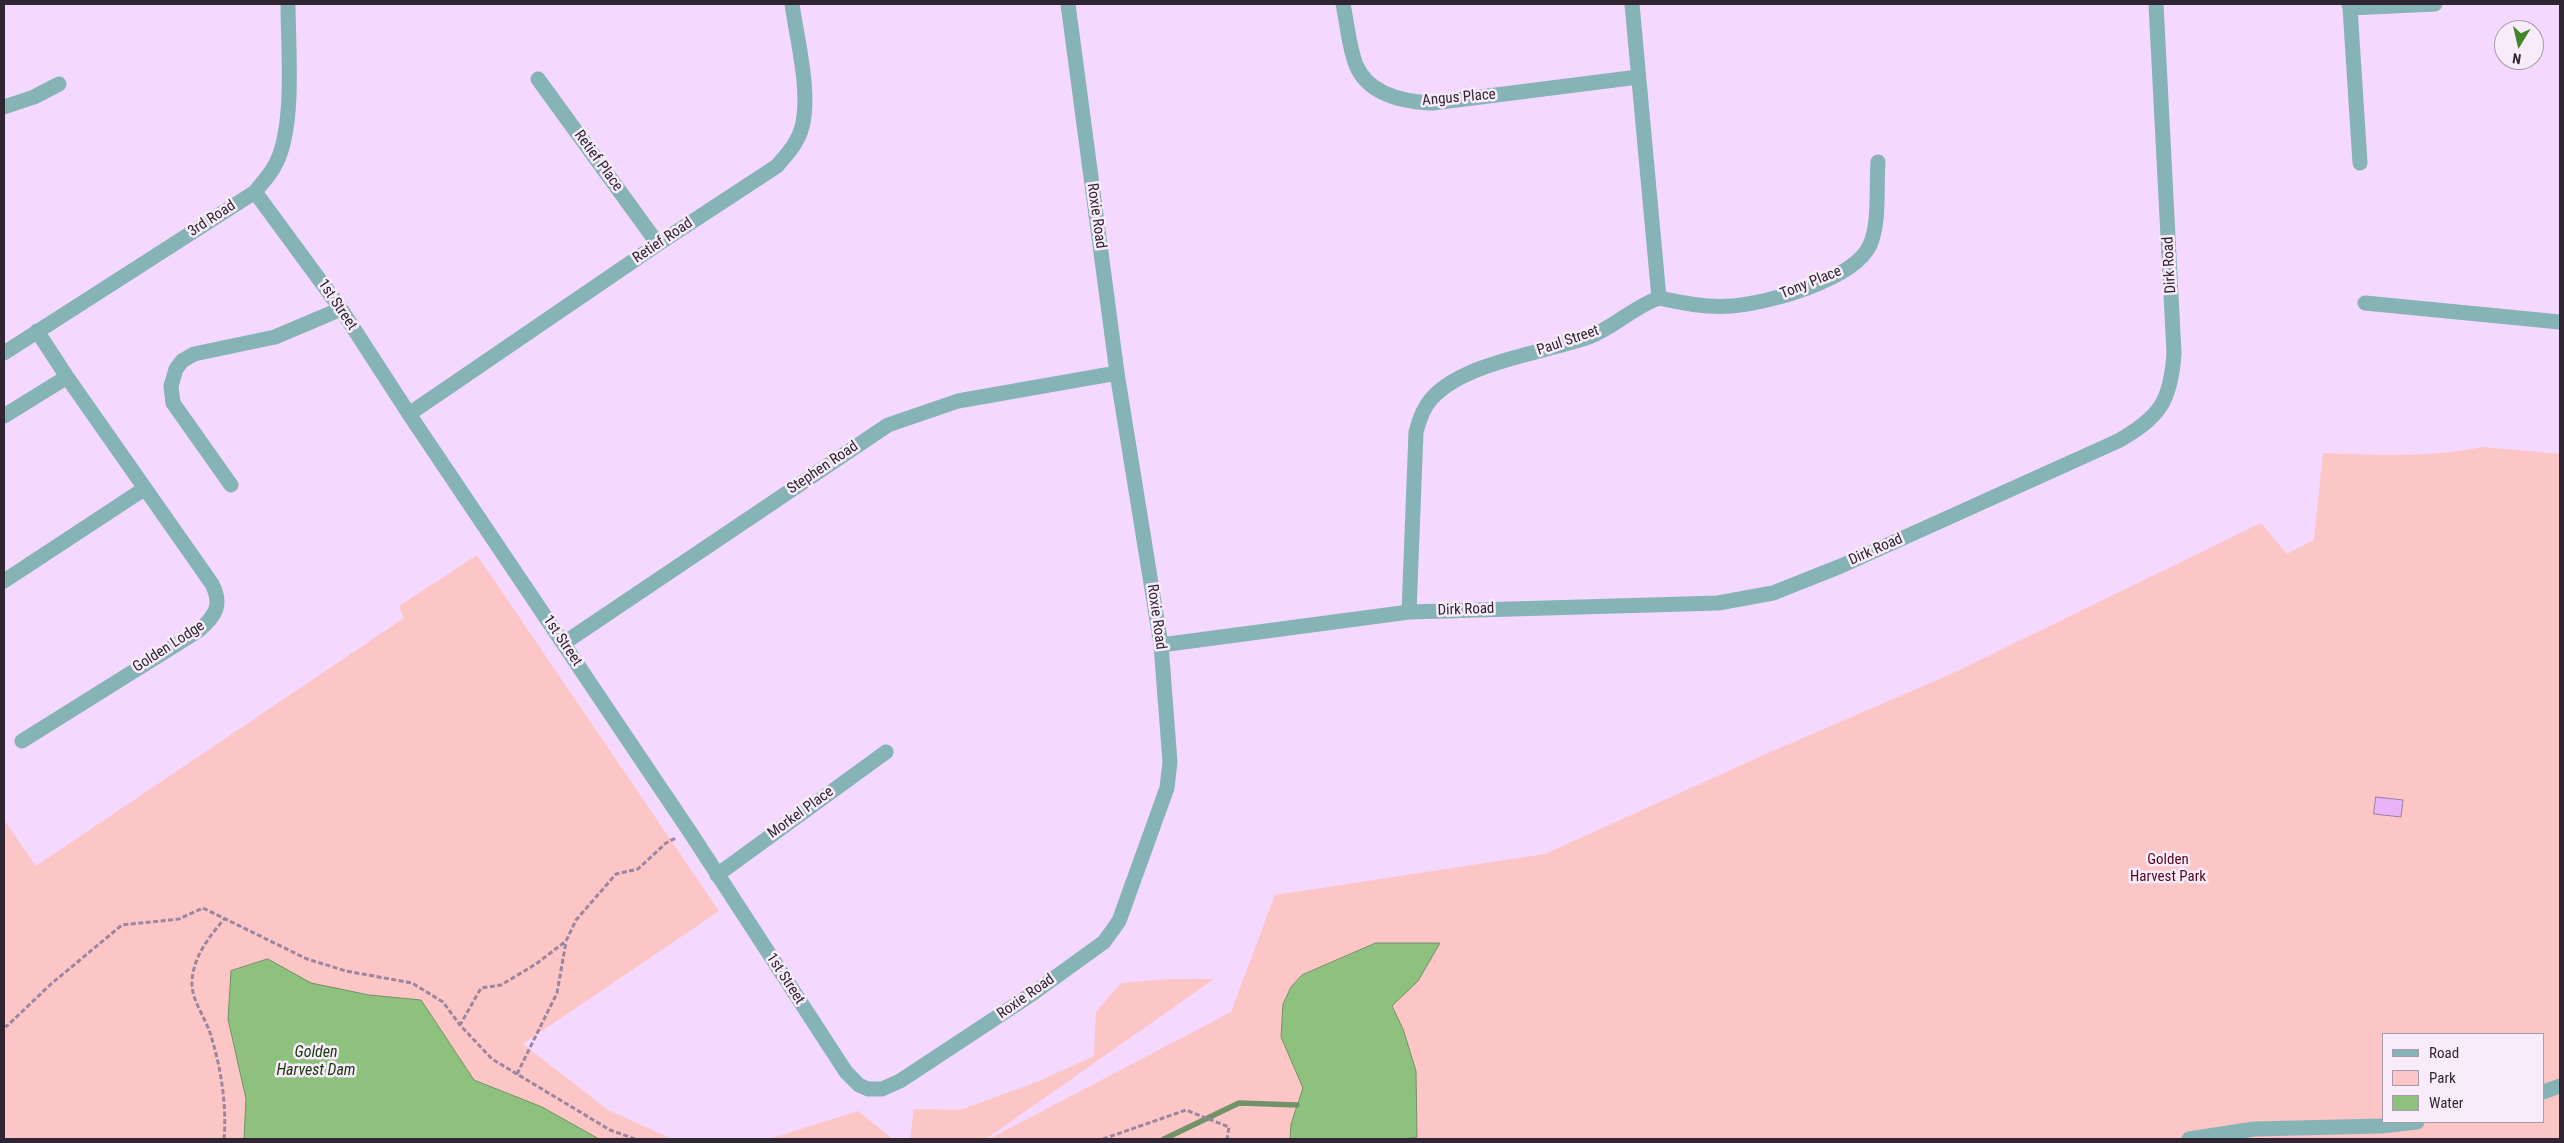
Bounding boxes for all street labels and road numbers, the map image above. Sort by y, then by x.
street label: Angus Place [1421,86,1497,110]
street label: Retief Place [570,127,626,195]
street label: Roxie Road [1082,182,1110,250]
street label: 3rd Road [185,197,239,241]
street label: Retief Road [630,214,696,268]
street label: Dirk Road [2160,236,2180,294]
street label: Tony Place [1778,263,1844,303]
street label: 1st Street [314,276,360,334]
street label: Paul Street [1534,322,1602,360]
street label: Stephen Road [784,438,862,498]
street label: Dirk Road [1846,530,1906,570]
street label: Roxie Road [1142,583,1170,651]
street label: Dirk Road [1437,600,1495,620]
street label: 1st Street [539,612,585,670]
street label: Golden Lodge [130,617,208,677]
street label: Morkel Place [765,783,837,843]
street label: 1st Street [762,950,808,1008]
street label: Roxie Road [994,971,1058,1023]

